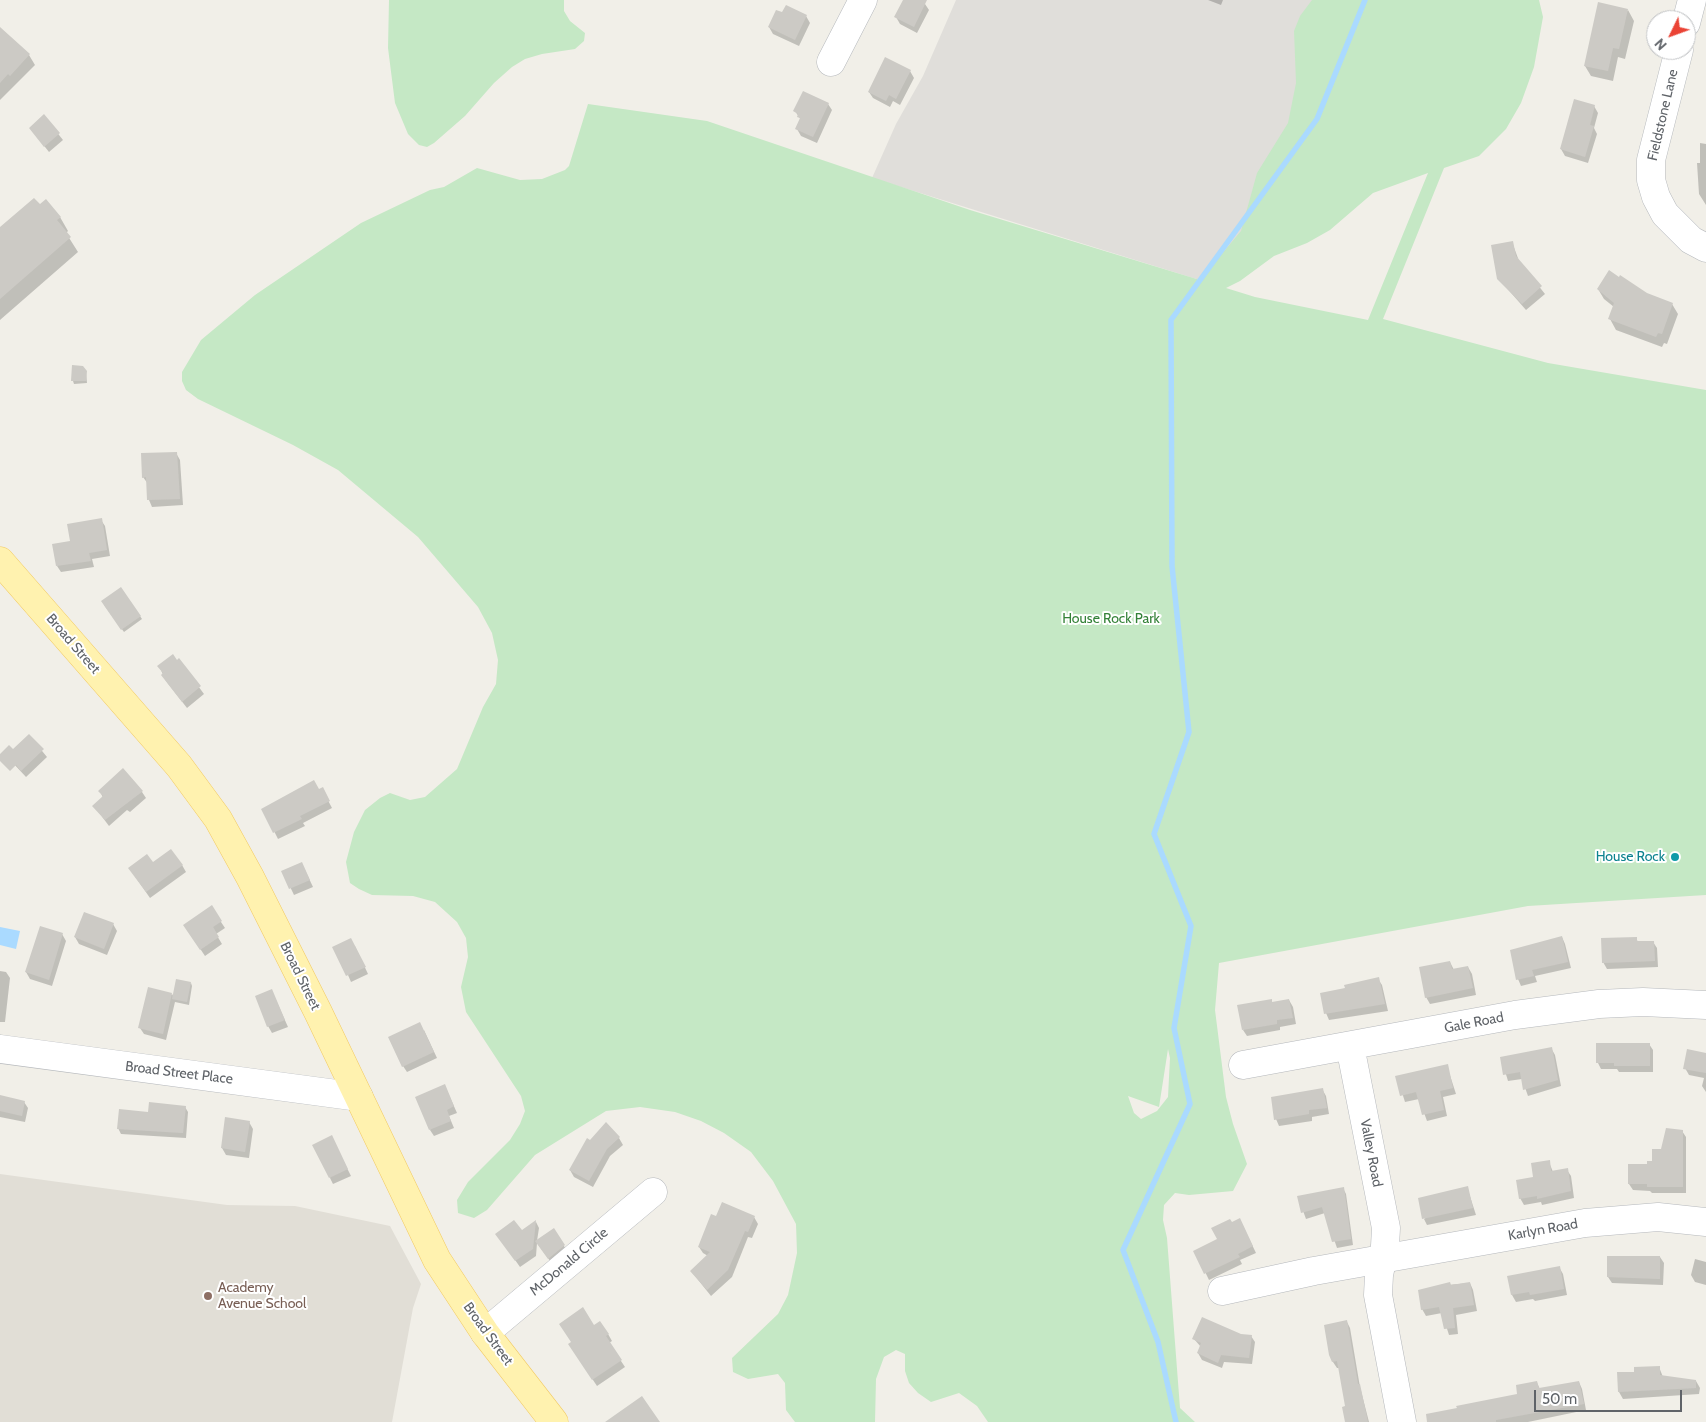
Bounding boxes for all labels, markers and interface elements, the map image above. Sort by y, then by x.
north arrow [1646,10,1696,60]
text: N [1651,35,1671,54]
street label: Fieldstone Lane [1644,68,1682,162]
street label: Broad Street [42,611,104,677]
park label: House Rock Park [1062,611,1160,627]
place label: House Rock [1596,849,1665,865]
marker: House Rock [1669,851,1681,863]
street label: Broad Street [276,939,324,1013]
street label: Gale Road [1443,1009,1505,1037]
street label: Broad Street Place [124,1058,234,1088]
street label: Valley Road [1356,1118,1386,1188]
street label: Karlyn Road [1507,1216,1579,1244]
street label: McDonald Circle [526,1224,612,1300]
place label: Academy Avenue School [218,1280,306,1312]
marker: Academy Avenue School [202,1290,214,1302]
street label: Broad Street [460,1299,516,1369]
scale bar [1536,1380,1684,1412]
text: 50 m [1542,1390,1577,1408]

